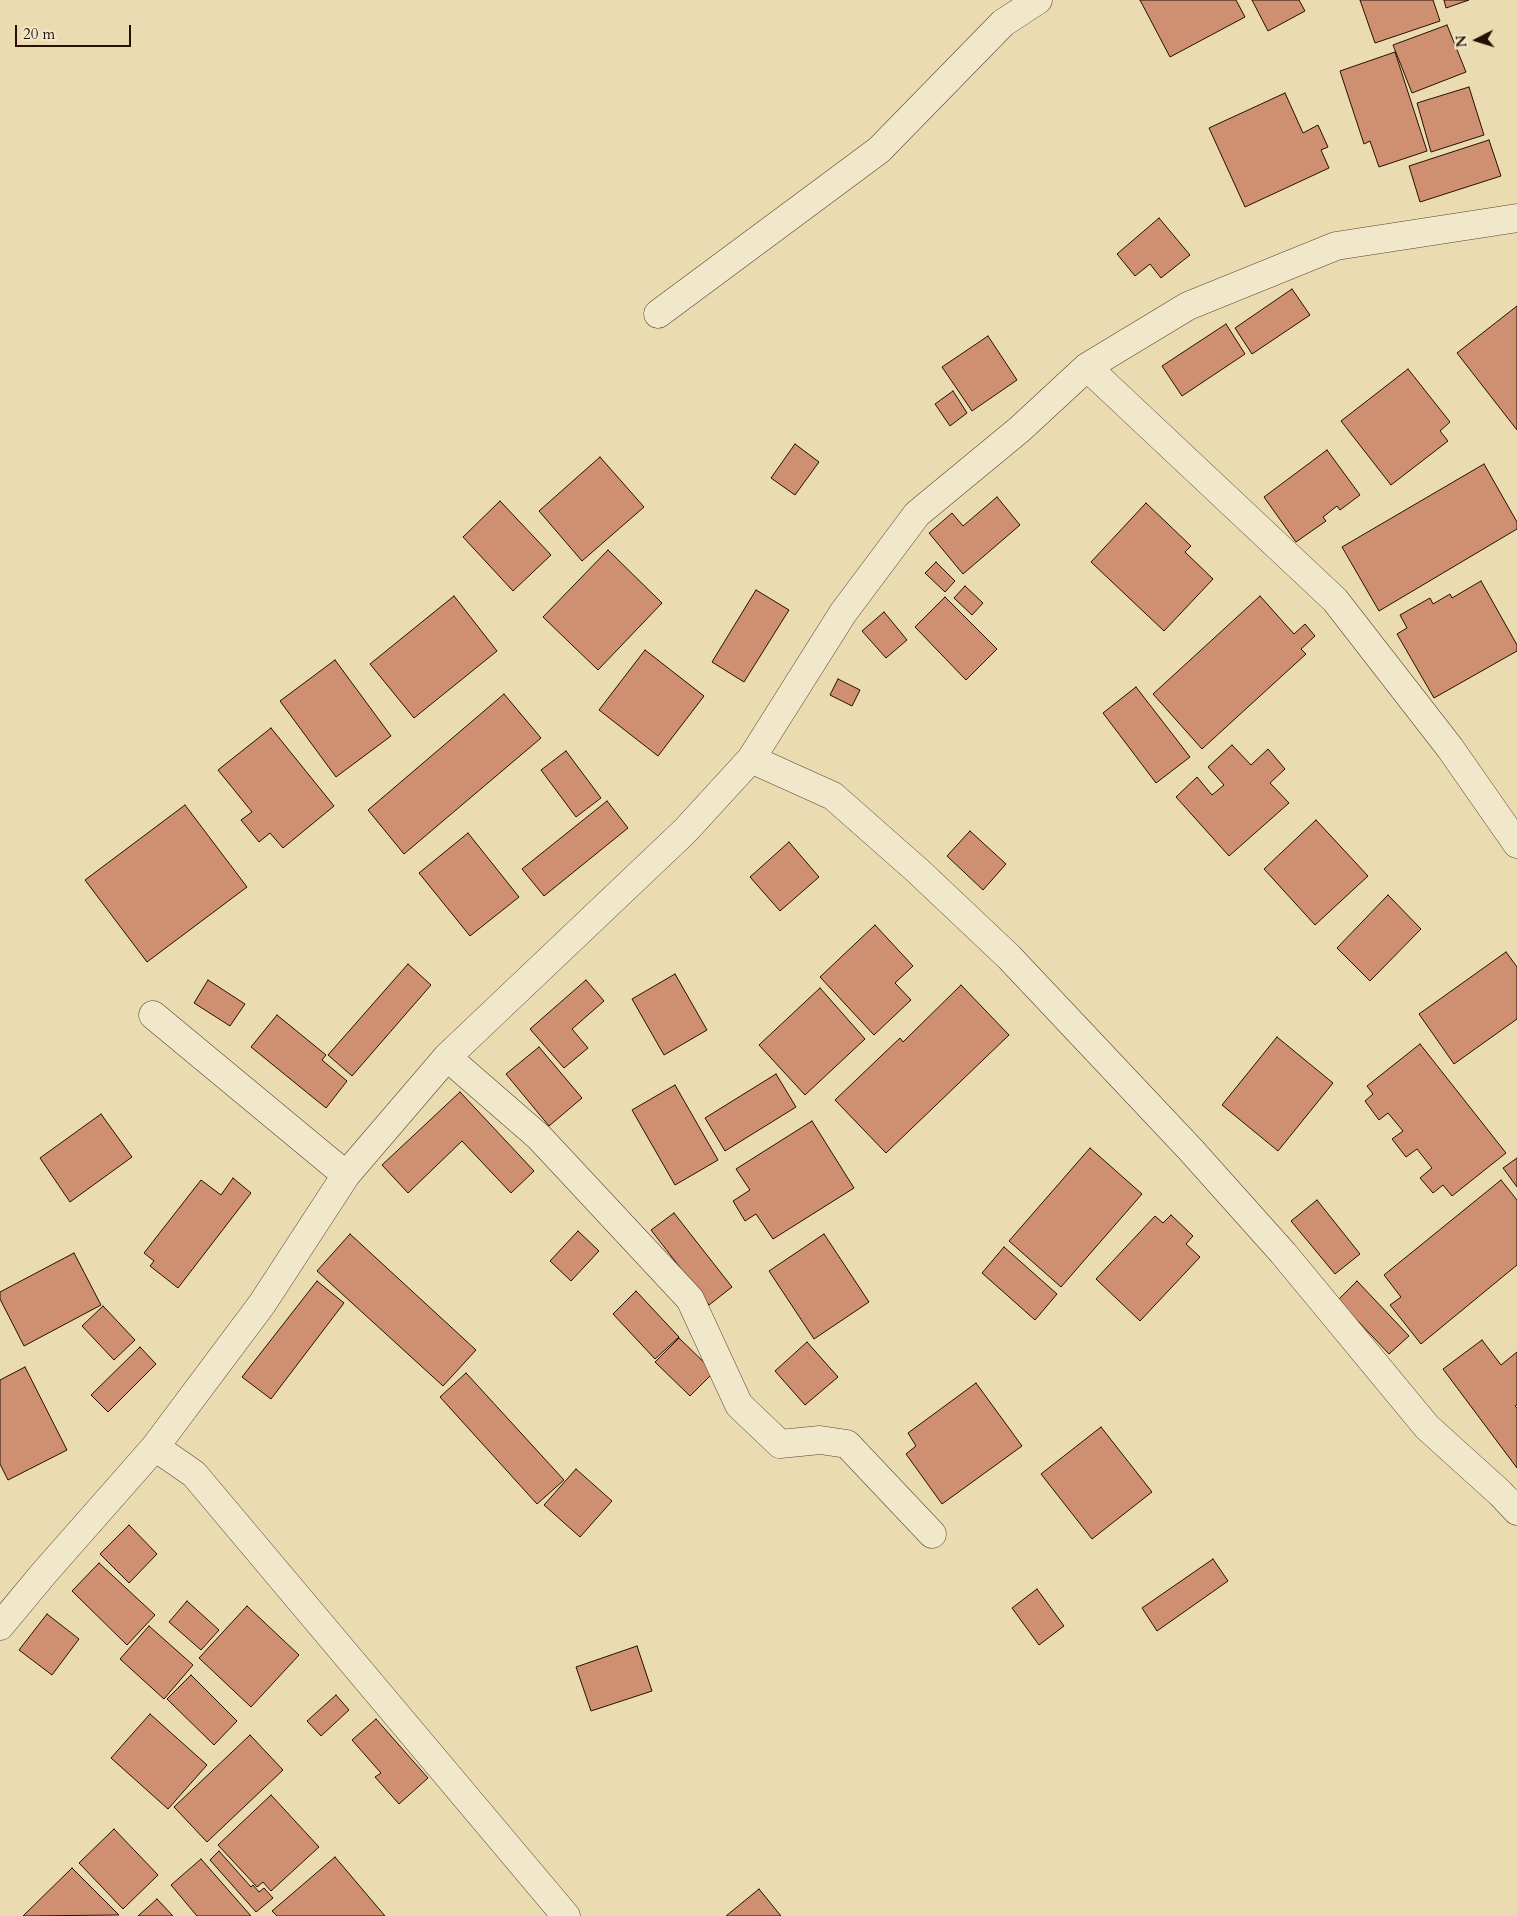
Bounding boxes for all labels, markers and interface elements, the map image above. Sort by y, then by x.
scale bar [18,15,134,47]
north arrow [1452,15,1502,65]
text: 20 m [23,24,55,44]
text: N [1452,34,1472,48]

